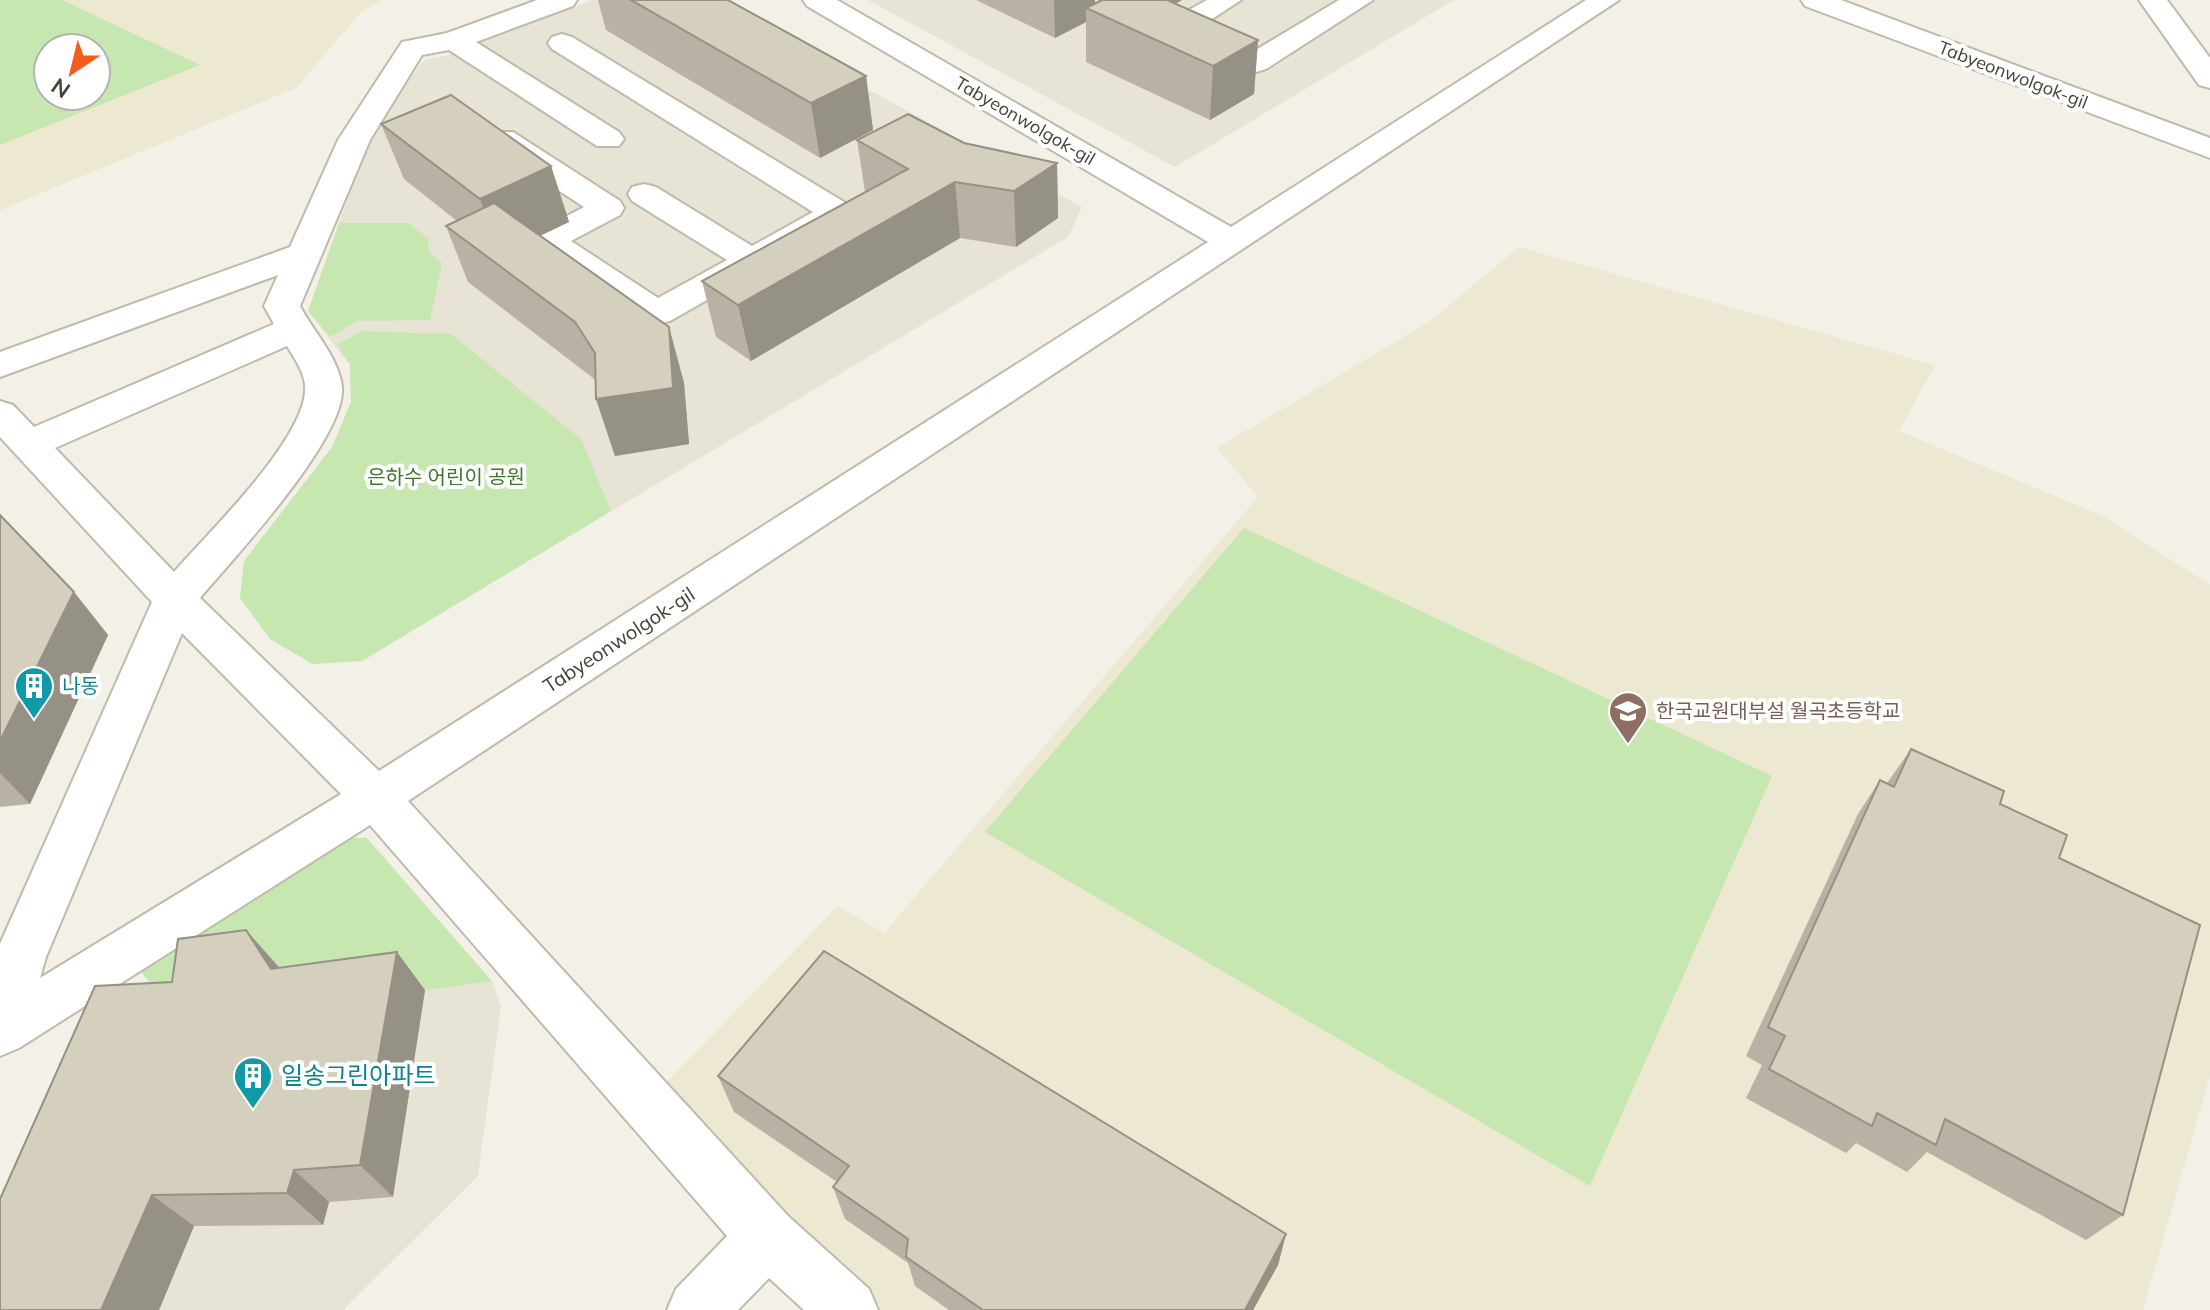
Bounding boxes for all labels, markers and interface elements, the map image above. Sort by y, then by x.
north arrow [32,32,112,112]
street label: Tabyeonwolgok-gil [1935,35,2091,114]
street label: Tabyeonwolgok-gil [951,71,1100,170]
text: N [46,72,75,105]
park label: 은하수 어린이 공원 [367,464,525,489]
street label: Tabyeonwolgok-gil [538,581,699,698]
building icon: 나동 [13,665,55,720]
place label: 나동 [62,673,99,698]
school or university icon: 한국교원대부설 월곡초등학교 [1607,690,1649,745]
place label: 한국교원대부설 월곡초등학교 [1656,698,1900,723]
building icon: 일송그린아파트 [232,1055,274,1110]
place label: 일송그린아파트 [281,1060,436,1090]

